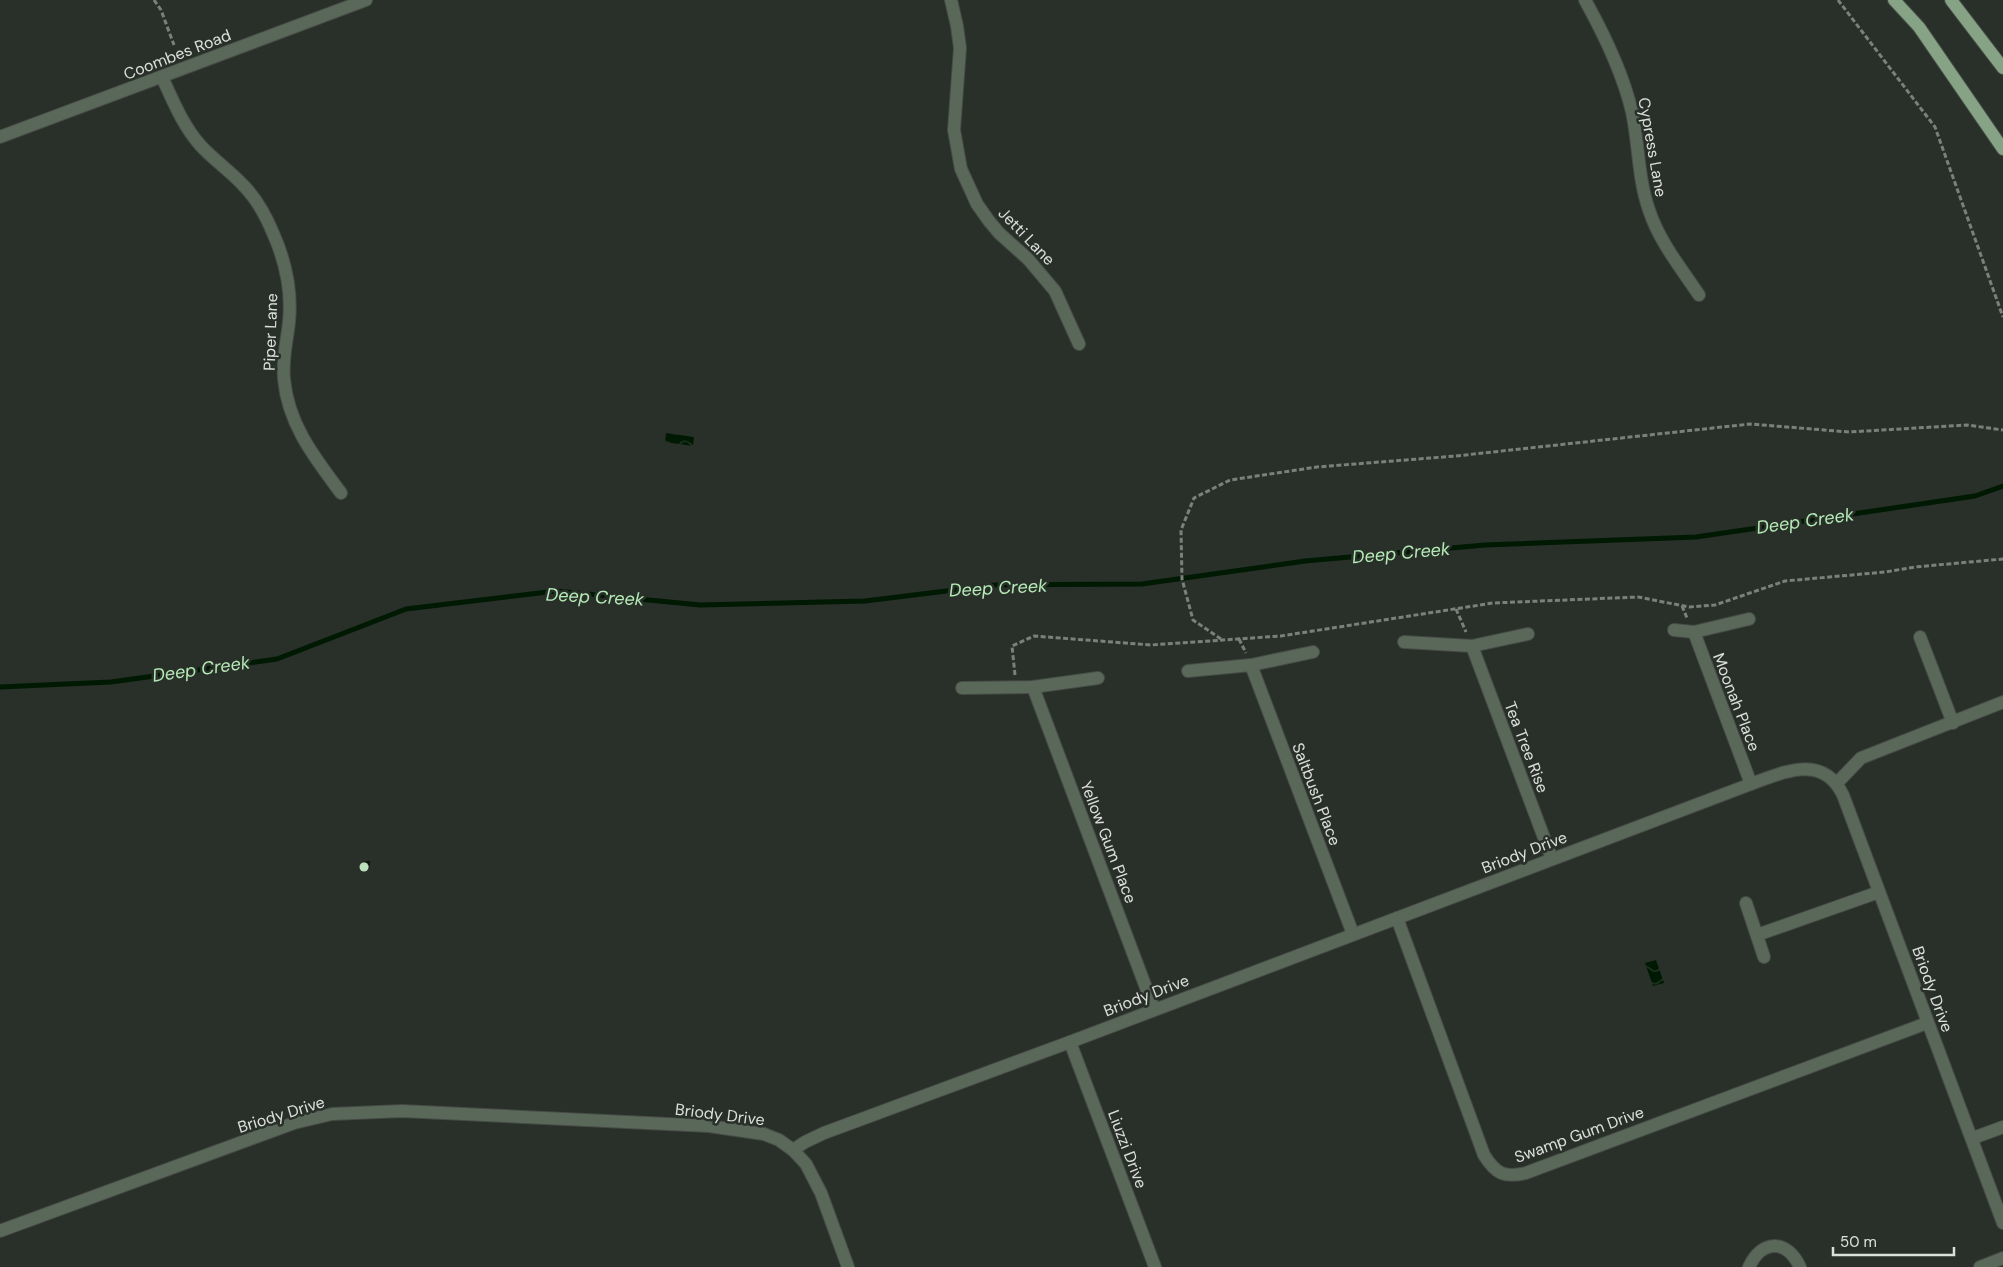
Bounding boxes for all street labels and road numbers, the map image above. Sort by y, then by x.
street label: Coombes Road [121,24,234,85]
street label: Cypress Lane [1633,96,1672,199]
street label: Jetti Lane [994,203,1060,270]
street label: Piper Lane [259,293,282,371]
street label: Moonah Place [1708,650,1765,754]
street label: Tea Tree Rise [1499,699,1554,796]
street label: Saltbush Place [1287,740,1346,848]
street label: Yellow Gum Place [1076,778,1142,906]
street label: Briody Drive [1478,827,1570,878]
street label: Briody Drive [1907,943,1958,1035]
street label: Briody Drive [1100,970,1192,1021]
street label: Briody Drive [235,1091,327,1138]
street label: Briody Drive [674,1099,766,1130]
street label: Swamp Gum Drive [1512,1101,1647,1168]
street label: Liuzzi Drive [1103,1107,1152,1191]

